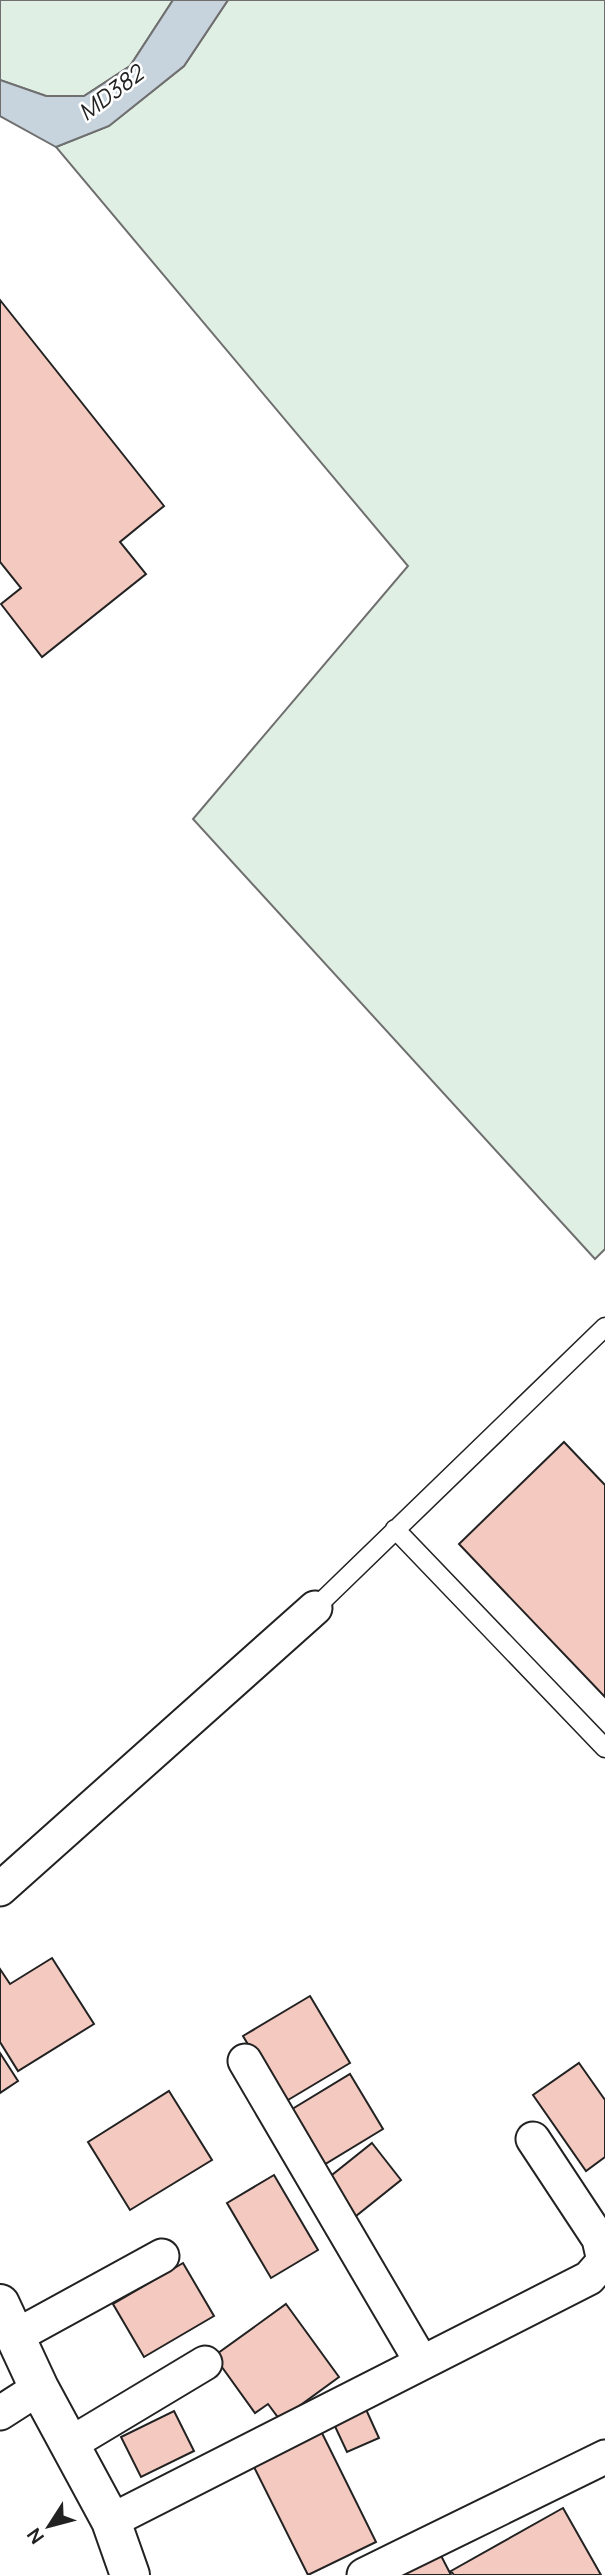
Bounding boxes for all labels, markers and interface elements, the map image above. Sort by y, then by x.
water label: MD382 [71,55,152,127]
north arrow [14,2491,84,2561]
text: N [21,2523,50,2549]

